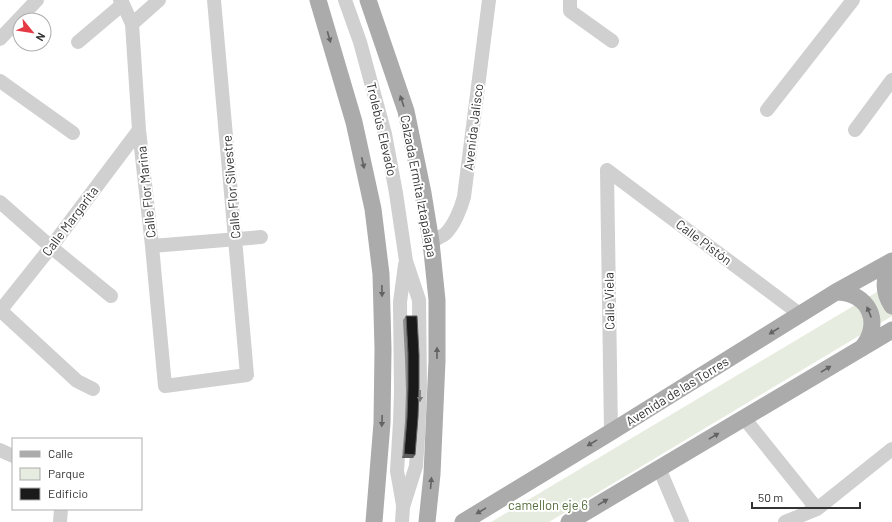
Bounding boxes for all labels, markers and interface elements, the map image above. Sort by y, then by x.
north arrow [12,12,52,52]
text: N [34,31,49,44]
one-way arrow [326,32,332,44]
street label: Trolebús Elevado [363,81,401,177]
street label: Avenida Jalisco [460,83,486,171]
one-way arrow [399,94,405,106]
street label: Calzada Ermita Iztapalapa [397,113,441,259]
street label: Calle Flor Silvestre [218,134,244,239]
street label: Calle Flor Marina [133,145,159,239]
one-way arrow [360,157,366,169]
street label: Calle Margarita [38,183,102,259]
street label: Calle Pistón [673,216,735,268]
street label: Calle Viela [600,272,618,330]
one-way arrow [378,285,385,297]
one-way arrow [866,307,872,318]
one-way arrow [769,327,779,335]
one-way arrow [434,346,440,359]
street label: Avenida de las Torres [623,353,731,429]
one-way arrow [820,366,832,373]
one-way arrow [417,390,423,403]
one-way arrow [378,415,385,427]
one-way arrow [708,432,720,439]
legend [12,438,142,510]
one-way arrow [586,440,598,447]
text: Calle [48,446,73,460]
text: Parque [48,466,85,480]
one-way arrow [428,477,435,489]
scale bar [752,484,860,510]
text: Edificio [48,486,88,500]
text: 50 m [758,490,783,504]
park label: camellon eje 6 [508,497,588,513]
one-way arrow [598,498,608,506]
one-way arrow [476,507,486,515]

